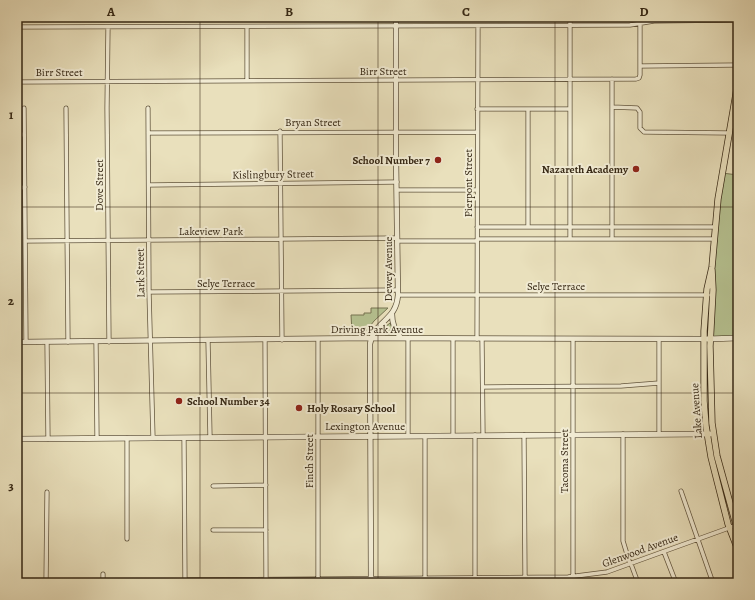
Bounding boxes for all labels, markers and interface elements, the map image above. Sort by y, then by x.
text: A [106,3,116,20]
text: B [285,3,293,20]
text: C [462,3,470,20]
text: D [639,3,649,20]
street label: Birr Street [359,64,407,79]
street label: Birr Street [35,65,83,80]
text: 1 [9,106,14,123]
street label: Bryan Street [285,115,341,130]
street label: Pierpont Street [461,148,476,217]
place label: School Number 7 [352,153,430,168]
marker: School Number 7 [433,155,443,165]
street label: Dove Street [92,159,107,211]
place label: Nazareth Academy [542,162,629,177]
marker: Nazareth Academy [631,164,641,174]
street label: Kislingbury Street [232,166,314,183]
street label: Lakeview Park [179,224,244,239]
street label: Dewey Avenue [381,236,396,302]
street label: Lark Street [133,248,148,298]
street label: Selye Terrace [197,276,255,291]
street label: Selye Terrace [527,279,585,294]
text: 2 [8,292,15,309]
street label: Driving Park Avenue [331,322,423,337]
street label: Lake Avenue [687,383,706,439]
place label: School Number 34 [187,394,270,409]
marker: School Number 34 [174,396,184,406]
place label: Holy Rosary School [307,401,395,416]
marker: Holy Rosary School [294,403,304,413]
street label: Lexington Avenue [325,419,405,434]
street label: Tacoma Street [557,429,572,493]
street label: Finch Street [302,433,317,488]
text: 3 [8,477,14,494]
street label: Glenwood Avenue [600,530,680,571]

